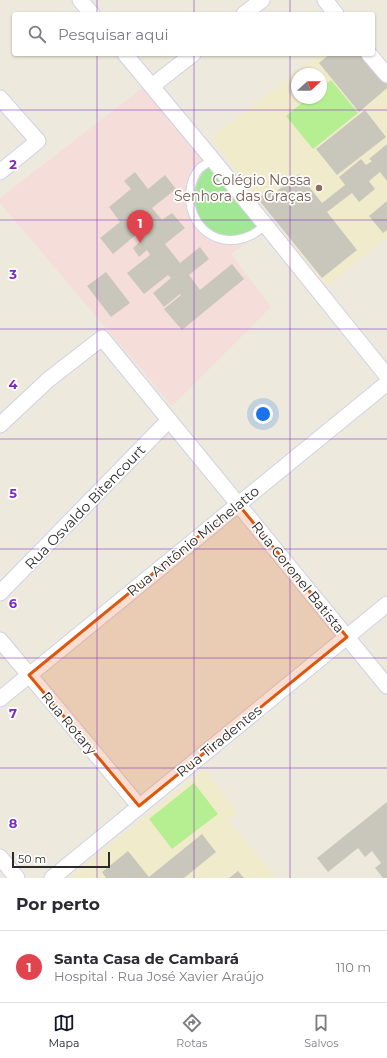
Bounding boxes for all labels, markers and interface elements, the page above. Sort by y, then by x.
search box [12,12,375,56]
icon: search [26,23,48,45]
text: Pesquisar aqui [58,25,169,44]
north arrow [291,68,327,104]
text: 2 [9,156,17,172]
place label: Colégio Nossa Senhora das Graças [174,171,311,205]
marker: Colégio Nossa Senhora das Graças [314,183,324,193]
pin: 1 [127,210,153,243]
text: 3 [8,266,17,282]
text: 4 [9,376,18,392]
your location [253,404,273,424]
street label: Rua Osvaldo Bitencourt [21,441,149,573]
street label: Rua Antônio Michelatto [123,482,263,600]
text: 5 [9,485,17,501]
street label: Rua Coronel Batista [248,518,348,636]
text: 6 [9,595,18,611]
street label: Rua Rotary [37,688,101,759]
street label: Rua Tiradentes [173,701,265,781]
text: 7 [9,705,17,721]
text: 8 [9,815,18,831]
scale bar [12,850,110,869]
text: 50 m [18,852,46,866]
text: Por perto [16,894,100,914]
text: Santa Casa de Cambará [54,949,239,968]
text: 1 [26,959,32,975]
text: 110 m [336,959,371,975]
text: Hospital · Rua José Xavier Araújo [54,968,264,984]
tab: Mapa [48,1012,79,1050]
tab: Rotas [176,1012,207,1050]
tab: Salvos [304,1012,339,1050]

